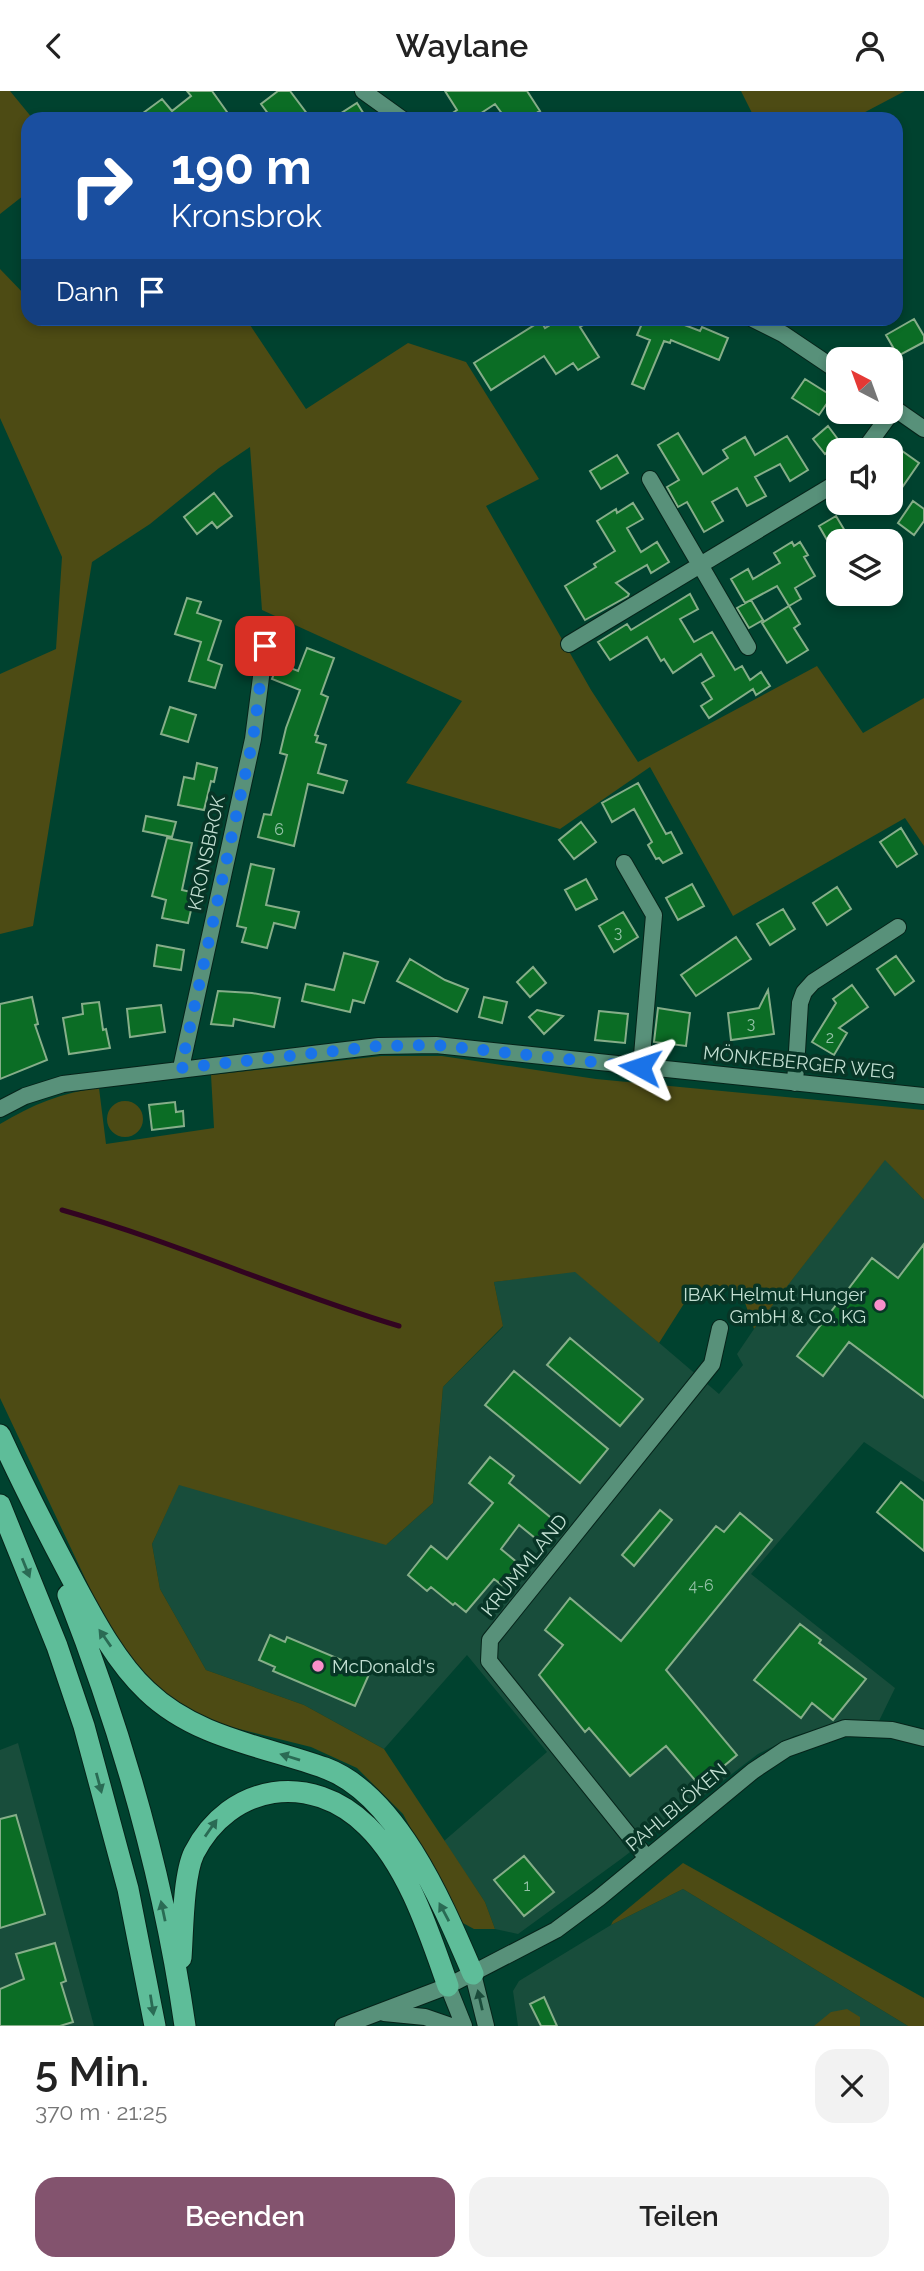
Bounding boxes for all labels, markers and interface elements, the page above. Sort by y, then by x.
icon: back [35,27,73,65]
text: Waylane [396,27,528,64]
icon: person [851,27,889,65]
text: 190 m [171,138,312,195]
icon: right [56,140,147,231]
text: Kronsbrok [171,197,322,234]
icon: arrive [133,273,171,311]
text: Dann [56,277,119,307]
north arrow [826,347,903,423]
map controls [826,347,903,606]
button: sound [826,438,903,515]
button: layers [826,529,903,606]
pin [235,616,295,676]
icon: arrive [246,627,284,665]
street label: KRONSBROK [183,793,229,912]
house number: 6 [274,820,284,839]
house number: 3 [614,923,622,942]
house number: 3 [747,1014,755,1033]
house number: 2 [826,1028,834,1047]
position arrow [603,1030,677,1104]
street label: MÖNKEBERGER WEG [702,1041,896,1083]
place label: IBAK Helmut Hunger GmbH & Co. KG [683,1283,866,1327]
marker: IBAK Helmut Hunger GmbH & Co. KG [872,1297,888,1313]
street label: KRUMMLAND [476,1510,572,1620]
one-way arrow [20,1558,31,1579]
house number: 4-6 [688,1576,714,1595]
one-way arrow [98,1629,112,1647]
place label: McDonald's [332,1655,435,1677]
marker: McDonald's [310,1658,326,1674]
one-way arrow [280,1752,301,1762]
street label: PAHLBLÖKEN [621,1758,731,1856]
one-way arrow [95,1773,105,1794]
one-way arrow [204,1819,218,1837]
house number: 1 [524,1876,531,1895]
one-way arrow [158,1900,169,1922]
one-way arrow [439,1901,451,1921]
one-way arrow [474,1989,485,2011]
one-way arrow [146,1994,157,2016]
text: 5 Min. [35,2047,149,2096]
button: close [815,2049,889,2123]
text: 370 m · 21:25 [35,2098,167,2125]
button: Beenden [35,2177,455,2257]
button: Teilen [469,2177,889,2257]

